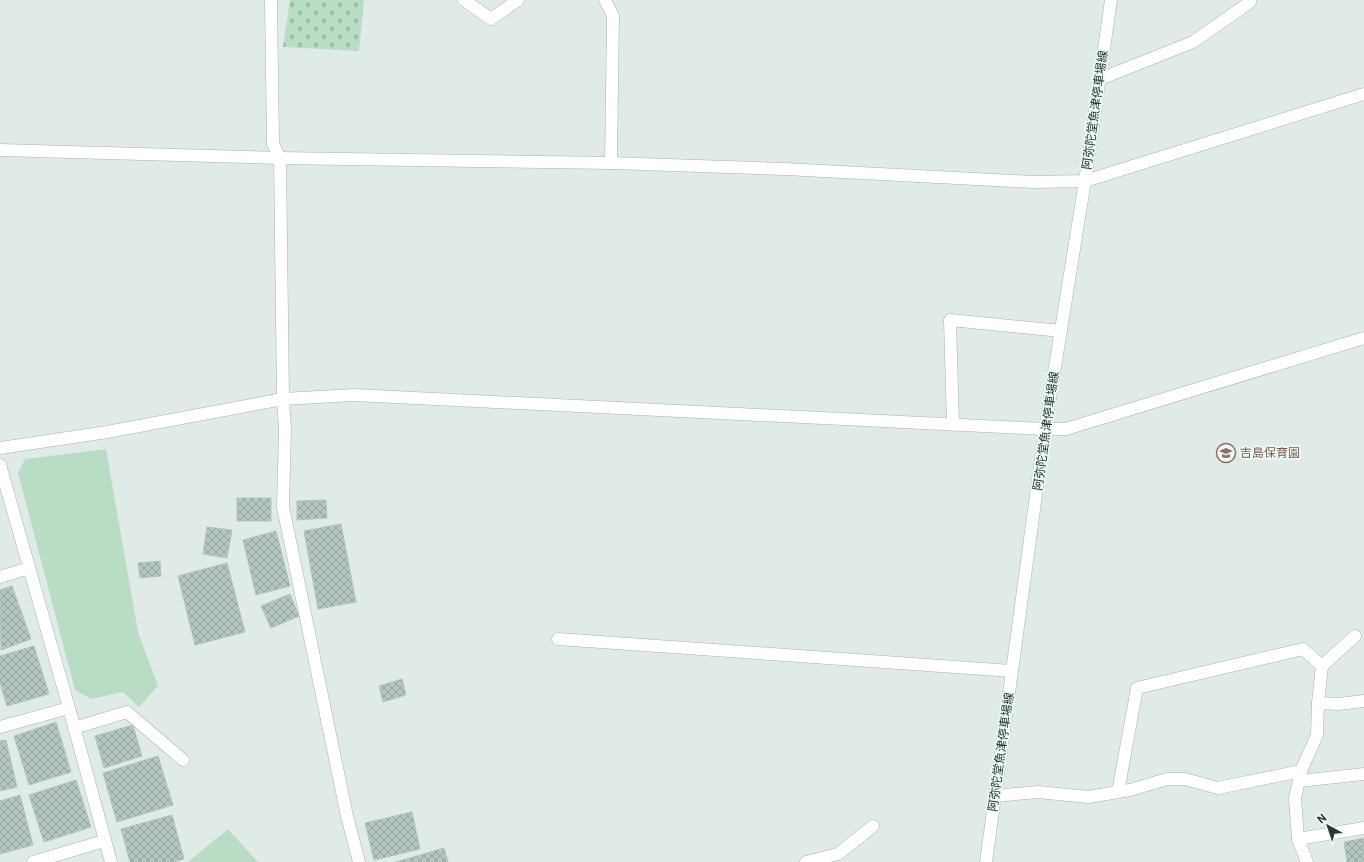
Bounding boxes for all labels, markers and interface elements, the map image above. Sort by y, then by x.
street label: 阿弥陀堂魚津停車場線 [1080,50,1110,170]
street label: 阿弥陀堂魚津停車場線 [1031,371,1061,491]
school or university icon: 吉島保育園 [1215,442,1237,464]
place label: 吉島保育園 [1240,446,1300,460]
street label: 阿弥陀堂魚津停車場線 [986,692,1016,812]
north arrow [1308,806,1348,846]
text: N [1315,811,1329,826]

